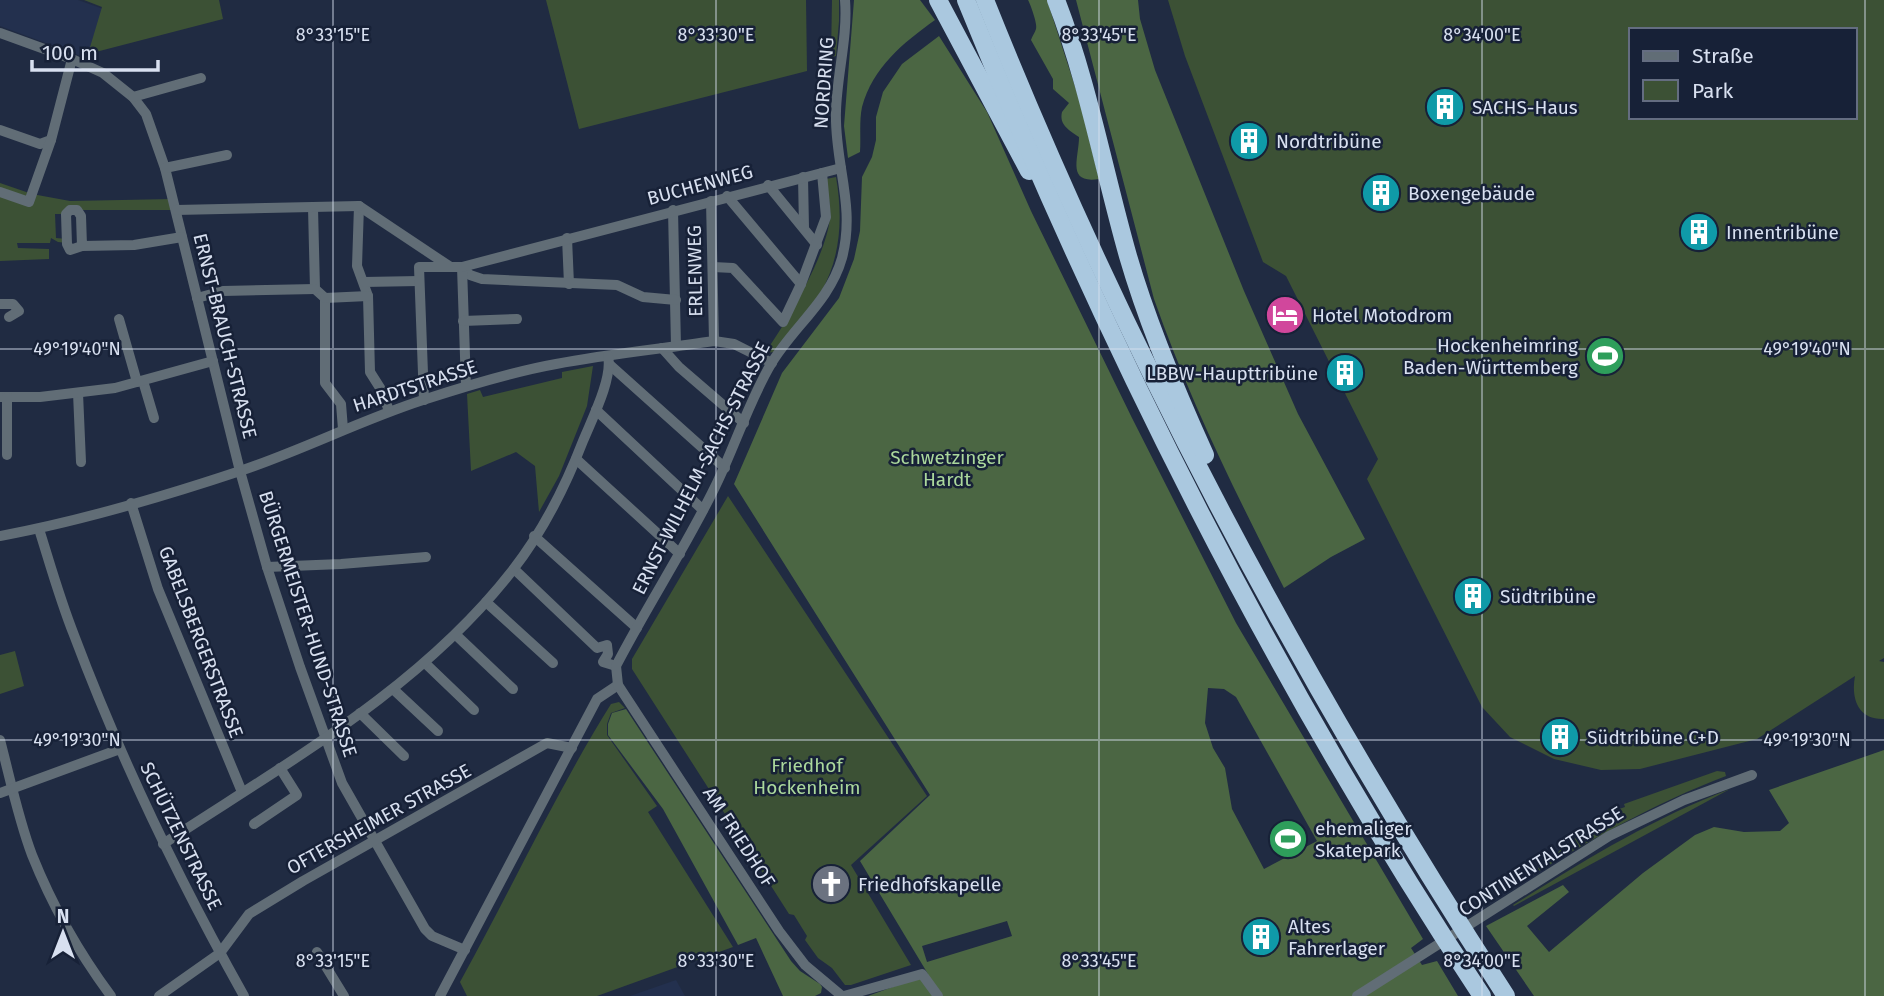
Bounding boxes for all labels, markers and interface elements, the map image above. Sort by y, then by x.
text: 8°33'15"E [296,24,370,46]
text: 8°33'30"E [678,24,754,46]
text: 8°33'45"E [1061,24,1137,46]
text: 8°34'00"E [1443,24,1521,46]
scale bar [32,28,158,72]
legend [1629,28,1856,119]
street label: NORDRING [809,36,839,130]
text: 100 m [42,40,98,66]
text: Straße [1692,43,1754,69]
text: Park [1692,78,1734,104]
building icon: SACHS-Haus [1424,86,1466,128]
place label: SACHS-Haus [1472,96,1578,119]
building icon: Nordtribüne [1228,120,1270,162]
place label: Nordtribüne [1276,130,1382,153]
street label: BUCHENWEG [645,160,755,210]
building icon: Boxengebäude [1360,172,1402,214]
place label: Boxengebäude [1408,182,1535,205]
building icon: Innentribüne [1678,211,1720,253]
place label: Innentribüne [1726,221,1839,244]
street label: ERLENWEG [683,225,707,317]
street label: ERNST-BRAUCH-STRASSE [188,231,262,441]
hotel icon: Hotel Motodrom [1264,294,1306,336]
place label: Hotel Motodrom [1312,304,1453,327]
place label: Hockenheimring Baden-Württemberg [1403,334,1578,379]
sports icon: Hockenheimring Baden-Württemberg [1584,335,1626,377]
text: 49°19'40"N [33,338,121,360]
street label: ERNST-WILHELM-SACHS-STRASSE [627,338,775,598]
text: 49°19'40"N [1763,338,1851,360]
building icon: LBBW-Haupttribüne [1324,352,1366,394]
street label: HARDTSTRASSE [350,355,480,417]
place label: LBBW-Haupttribüne [1146,362,1318,385]
park label: Schwetzinger Hardt [890,446,1004,491]
street label: BÜRGERMEISTER-HUND-STRASSE [254,488,362,760]
street label: GABELSBERGERSTRASSE [154,543,248,741]
building icon: Südtribüne [1452,575,1494,617]
place label: Südtribüne [1500,585,1596,608]
building icon: Südtribüne C+D [1539,716,1581,758]
place label: Südtribüne C+D [1587,726,1719,749]
text: 49°19'30"N [33,729,121,751]
text: 49°19'30"N [1763,729,1851,751]
park label: Friedhof Hockenheim [753,754,861,799]
street label: SCHÜTZENSTRASSE [135,758,227,914]
street label: OFTERSHEIMER STRASSE [283,759,475,879]
street label: AM FRIEDHOF [698,783,780,891]
street label: CONTINENTALSTRASSE [1454,801,1628,921]
place label: ehemaliger Skatepark [1315,817,1412,862]
sports icon: ehemaliger Skatepark [1267,818,1309,860]
church icon: Friedhofskapelle [810,863,852,905]
place label: Friedhofskapelle [858,873,1001,896]
north arrow [28,898,98,968]
text: N [57,905,69,928]
place label: Altes Fahrerlager [1288,915,1386,960]
building icon: Altes Fahrerlager [1240,916,1282,958]
text: 8°33'15"E [296,950,370,972]
text: 8°33'30"E [678,950,754,972]
text: 8°33'45"E [1061,950,1137,972]
text: 8°34'00"E [1443,950,1521,972]

